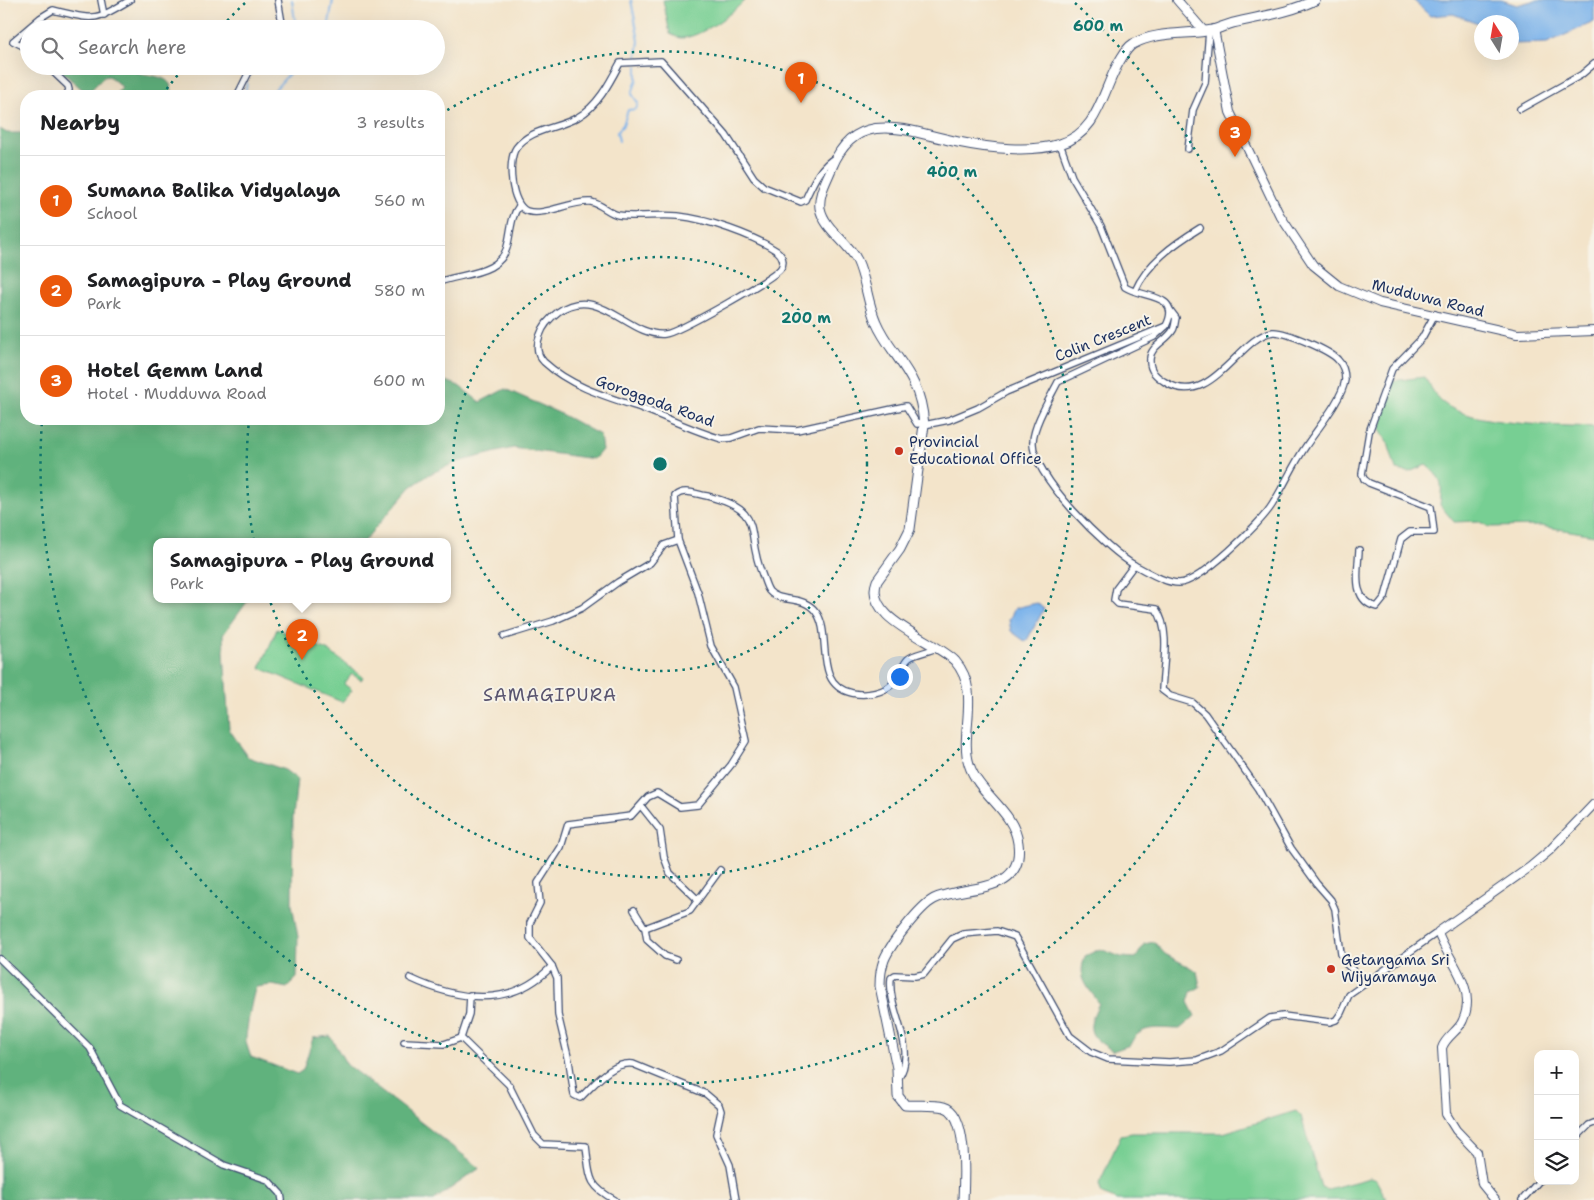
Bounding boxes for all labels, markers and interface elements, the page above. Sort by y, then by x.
north arrow [1474,15,1519,60]
text: 600 m [1073,16,1123,36]
search box [20,20,445,75]
icon: search [38,34,66,62]
text: Search here [78,35,187,60]
pin: 1 [785,62,817,103]
text: Nearby [40,109,120,137]
text: 3 results [356,112,425,133]
pin: 3 [1219,116,1251,157]
text: 400 m [927,162,977,182]
text: Sumana Balika Vidyalaya [87,178,340,203]
text: 1 [52,190,60,211]
text: 560 m [374,190,425,211]
text: School [87,203,137,224]
text: Samagipura - Play Ground [87,268,352,293]
street label: Mudduwa Road [1370,274,1487,322]
text: 2 [50,280,62,301]
text: 580 m [374,280,425,301]
text: Park [87,293,121,314]
text: 200 m [781,308,831,328]
street label: Colin Crescent [1052,310,1154,366]
text: Hotel Gemm Land [87,358,263,383]
text: 3 [50,370,62,391]
text: 600 m [373,370,425,391]
street label: Goroggoda Road [593,370,717,432]
text: Hotel · Mudduwa Road [87,383,267,404]
place label: Provincial Educational Office [909,432,1042,469]
marker: Provincial Educational Office [893,445,905,457]
centre of rings [651,455,669,473]
popup [153,538,451,603]
text: Samagipura - Play Ground [170,548,434,573]
text: Park [170,573,204,594]
pin: 2 [286,619,318,660]
your location [887,664,913,690]
district label: SAMAGIPURA [483,683,617,707]
place label: Getangama Sri Wijyaramaya [1341,950,1450,987]
marker: Getangama Sri Wijyaramaya [1325,963,1337,975]
map controls [1534,1050,1579,1185]
button: + [1534,1050,1579,1095]
button: − [1534,1095,1579,1140]
button: layers [1534,1140,1579,1185]

